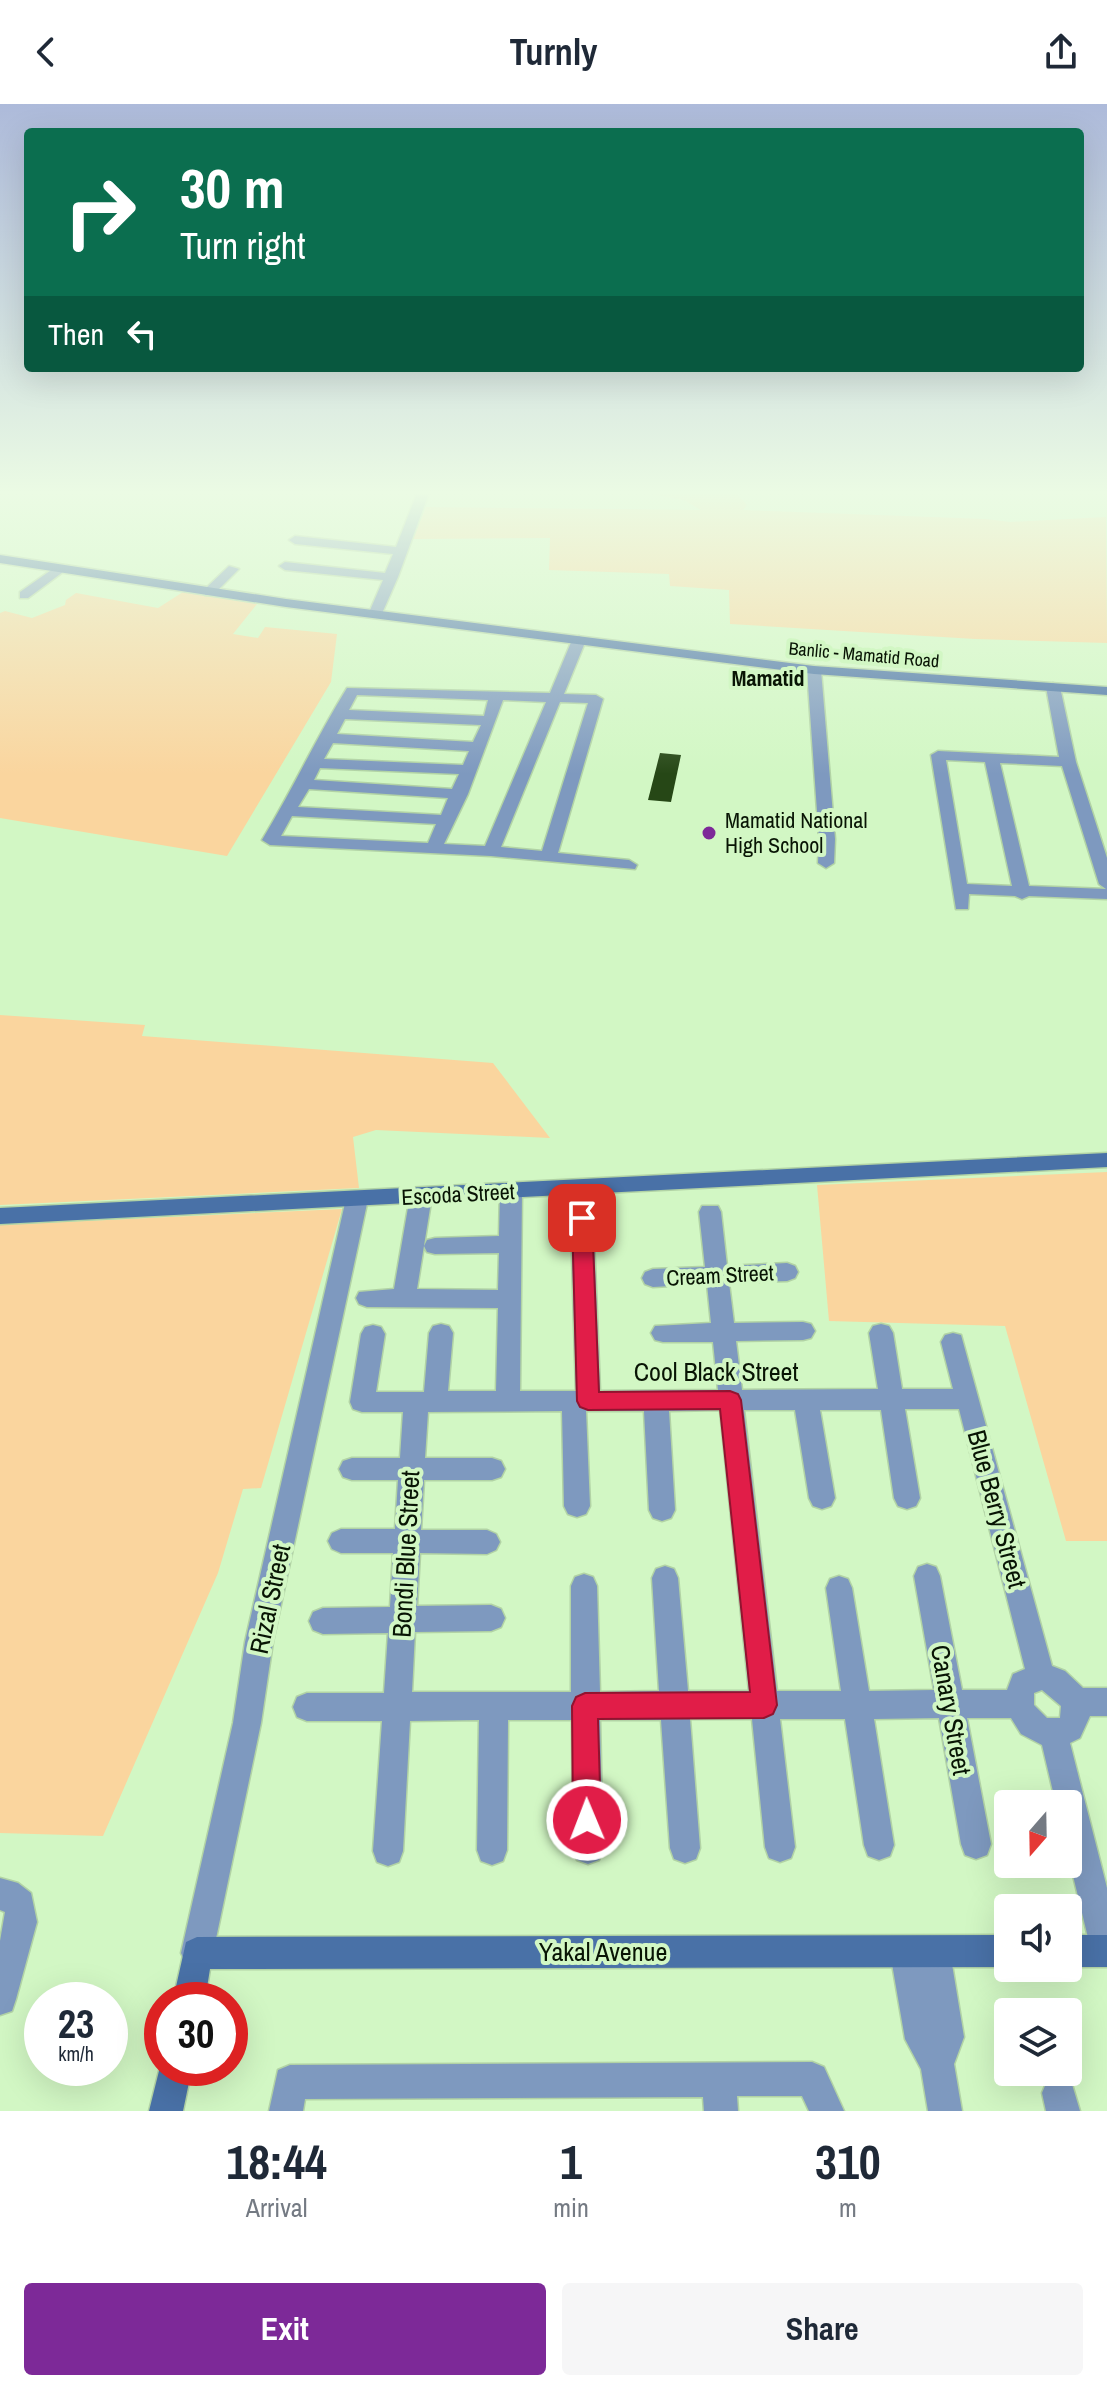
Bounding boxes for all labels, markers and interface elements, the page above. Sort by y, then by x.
text: Turnly [509,28,598,76]
icon: back [24,30,68,74]
icon: share [1039,30,1083,74]
text: 30 m [180,150,285,225]
icon: right [48,160,152,264]
text: Turn right [180,222,305,270]
icon: left [120,312,164,356]
text: Then [48,314,104,354]
street label: Banlic - Mamatid Road [788,635,940,674]
district label: Mamatid [731,663,805,693]
place label: Mamatid National High School [725,805,867,860]
marker: Mamatid National High School [700,824,718,842]
street label: Escoda Street [401,1176,515,1212]
pin [548,1184,616,1252]
icon: arrive [560,1196,604,1240]
street label: Cream Street [666,1257,774,1293]
street label: Cool Black Street [634,1354,798,1389]
street label: Blue Berry Street [960,1426,1035,1592]
street label: Bondi Blue Street [384,1470,427,1638]
street label: Rizal Street [241,1541,298,1657]
street label: Canary Street [923,1642,980,1778]
position arrow [545,1778,629,1862]
north arrow [994,1790,1082,1878]
map controls [994,1790,1082,2086]
button: sound [994,1894,1082,1982]
street label: Yakal Avenue [539,1934,667,1969]
speed limit sign: 30 [144,1982,248,2086]
text: 23 [58,1997,94,2050]
button: layers [994,1998,1082,2086]
text: km/h [58,2040,94,2067]
text: 18:44 [226,2129,327,2194]
text: 1 [560,2129,582,2194]
text: 310 [815,2129,881,2194]
text: Arrival [246,2190,307,2225]
text: min [553,2190,589,2225]
text: m [839,2190,857,2225]
button: Exit [24,2283,546,2375]
button: Share [562,2283,1083,2375]

